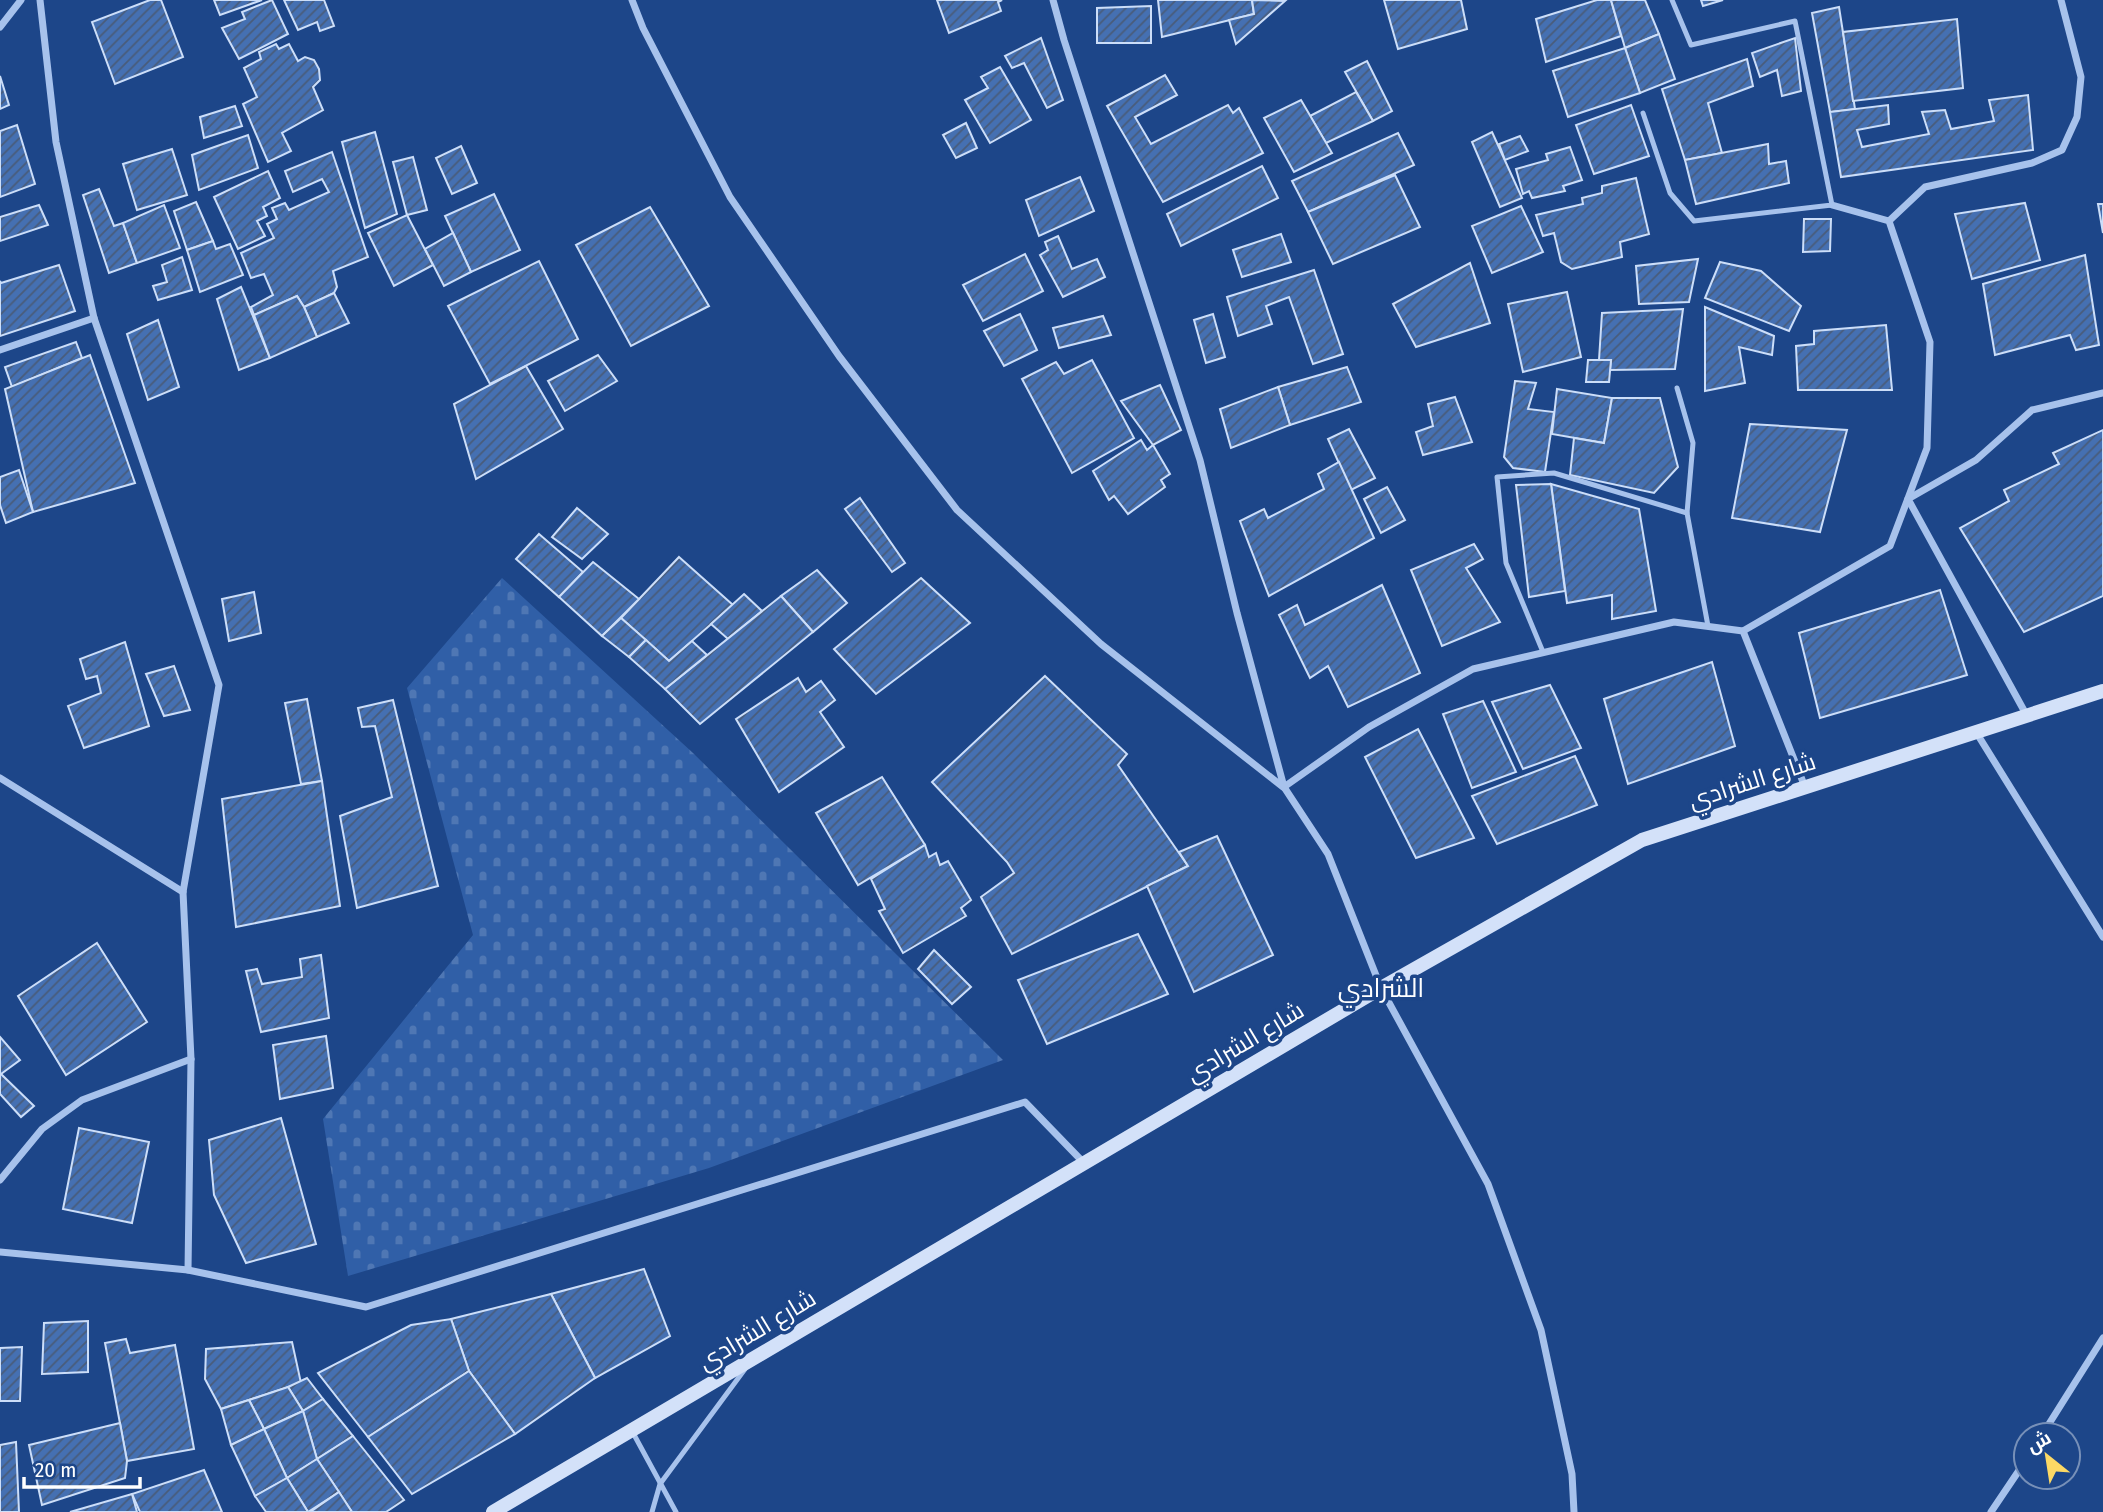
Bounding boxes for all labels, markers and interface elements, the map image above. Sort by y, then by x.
street label: شارع الشرادي [1685,747,1820,819]
district label: الشرادي [1338,973,1424,1008]
street label: شارع الشرادي [1181,996,1311,1091]
street label: شارع الشرادي [693,1284,823,1379]
north arrow [2012,1421,2082,1491]
text: ش [2022,1426,2055,1458]
scale bar [24,1446,140,1490]
text: 20 m [35,1457,76,1483]

